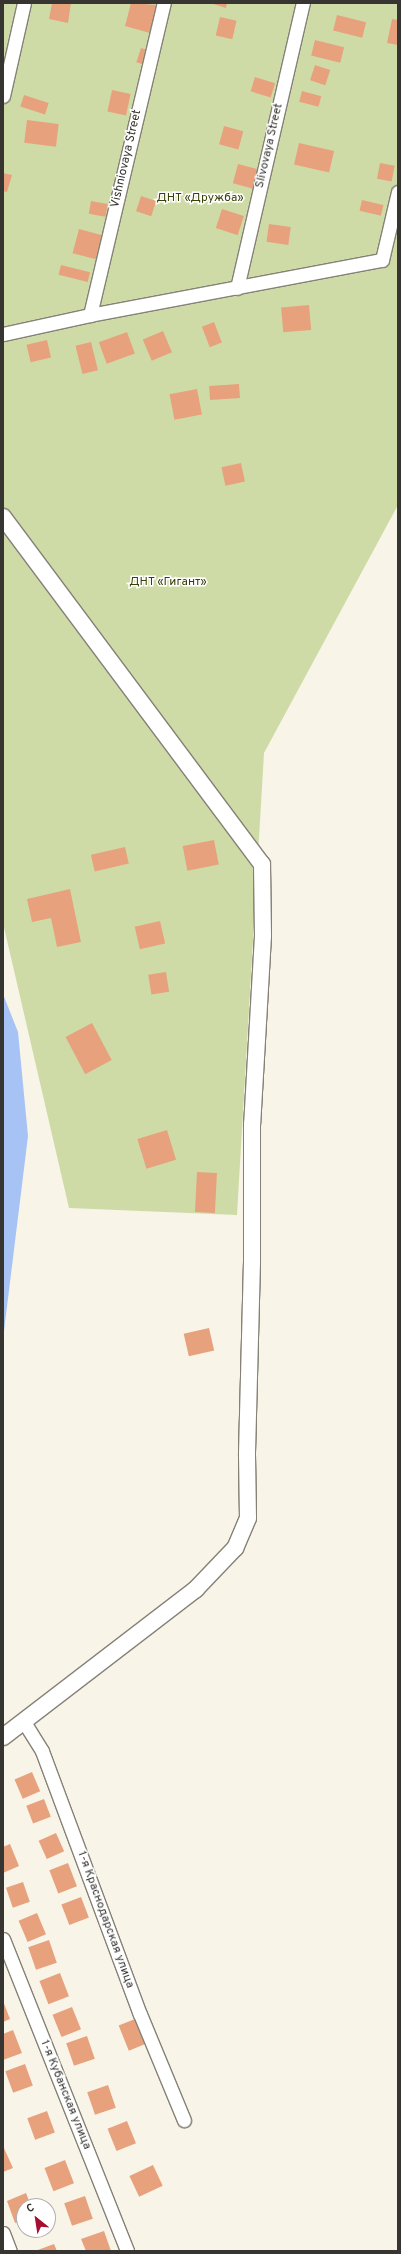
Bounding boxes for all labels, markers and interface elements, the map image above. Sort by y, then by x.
street label: Slivovaya Street [253,102,287,190]
street label: Vishniovaya Street [109,109,145,209]
park label: ДНТ «Дружба» [156,192,244,206]
park label: ДНТ «Гигант» [129,576,207,590]
street label: 1-я Краснодарская улица [73,1849,137,1991]
street label: 1-я Кубанская улица [36,2038,94,2152]
north arrow [16,2198,56,2238]
text: С [24,2201,37,2216]

